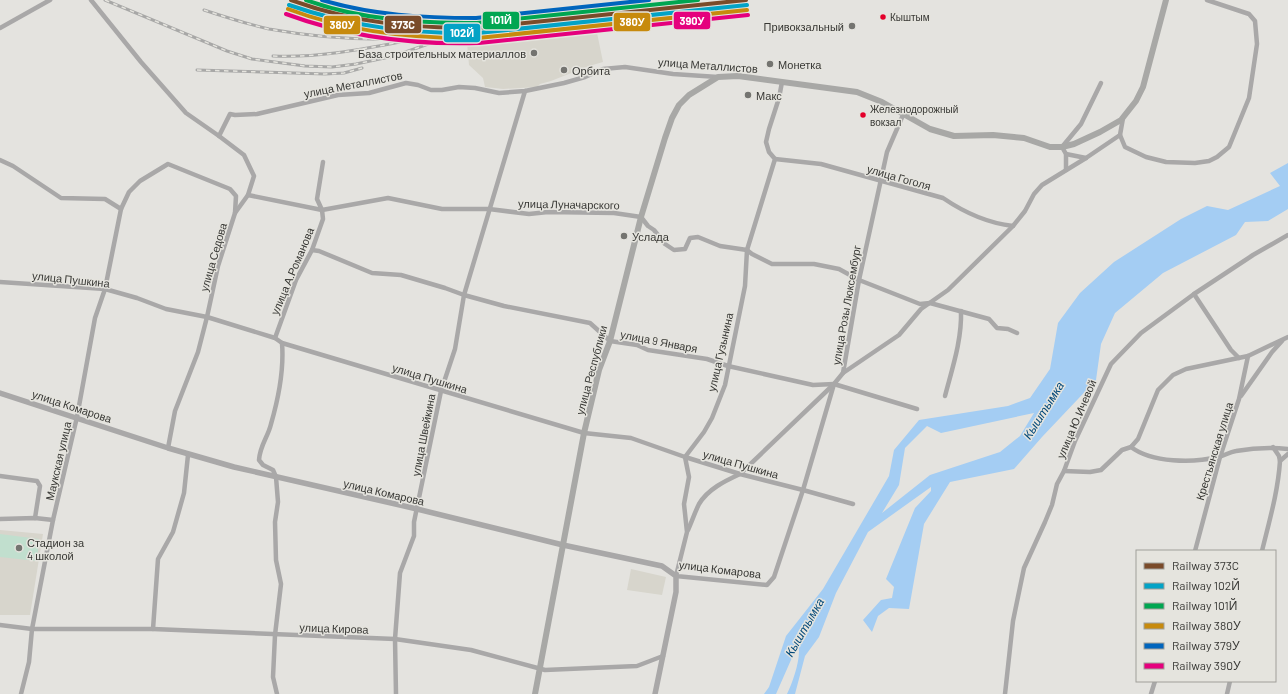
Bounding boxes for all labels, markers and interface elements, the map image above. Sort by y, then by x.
line badge: 101Й [482,11,520,30]
line badge: 390У [673,11,711,30]
place label: Кыштым [890,11,930,23]
line badge: 380У [613,12,651,32]
marker: Кыштым [878,12,888,22]
text: 101Й [490,13,512,26]
text: 390У [680,14,705,27]
line badge: 380У [323,15,361,35]
line badge: 373C [384,15,422,34]
text: 380У [619,15,645,28]
text: 380У [329,18,355,31]
text: 373C [391,18,415,31]
place label: Привокзальный [764,20,844,33]
marker: Привокзальный [847,21,857,31]
line badge: 102Й [443,23,481,43]
text: 102Й [450,26,474,39]
place label: База cтроительных материаллов [358,47,526,60]
marker: База cтроительных материаллов [529,48,539,58]
street label: улица Металлистов [658,55,758,75]
place label: Монетка [778,58,822,71]
marker: Монетка [765,59,775,69]
place label: Орбита [572,64,611,77]
marker: Орбита [559,65,569,75]
street label: улица Металлистов [303,68,403,100]
place label: Макс [756,89,782,102]
marker: Макс [743,90,753,100]
place label: Железнодорожный вокзал [870,103,958,128]
marker: Железнодорожный вокзал [858,110,868,120]
street label: улица Гоголя [866,162,932,192]
street label: улица Луначарского [518,197,620,211]
street label: улица Седова [197,220,229,293]
street label: улица А.Романова [268,225,317,317]
place label: Услада [632,230,670,243]
marker: Услада [619,231,629,241]
street label: улица Розы Люксембург [829,244,863,366]
street label: улица Пушкина [32,268,111,290]
street label: улица Гузынина [705,310,736,393]
street label: улица Республики [573,324,609,416]
street label: улица 9 Января [619,327,699,355]
street label: улица Пушкина [391,360,470,396]
water label: Кыштымка [1020,378,1066,441]
street label: улица Ю.Ичевой [1054,378,1098,460]
street label: улица Комарова [31,387,114,425]
street label: улица Швейкина [409,392,438,477]
street label: Крестьянская улица [1193,399,1235,502]
street label: Маукская улица [43,419,74,502]
street label: улица Пушкина [702,447,781,481]
street label: улица Комарова [342,476,427,508]
place label: Стадион за 4 школой [27,536,85,562]
marker: Стадион за 4 школой [14,543,24,553]
legend [1136,550,1276,682]
street label: улица Комарова [678,558,763,581]
text: Railway 373C [1172,558,1239,572]
text: Railway 102Й [1172,578,1240,592]
water label: Кыштымка [782,595,827,659]
text: Railway 101Й [1172,598,1237,612]
text: Railway 380У [1172,618,1241,632]
street label: улица Кирова [299,620,370,636]
text: Railway 379У [1172,638,1240,652]
text: Railway 390У [1172,658,1241,672]

